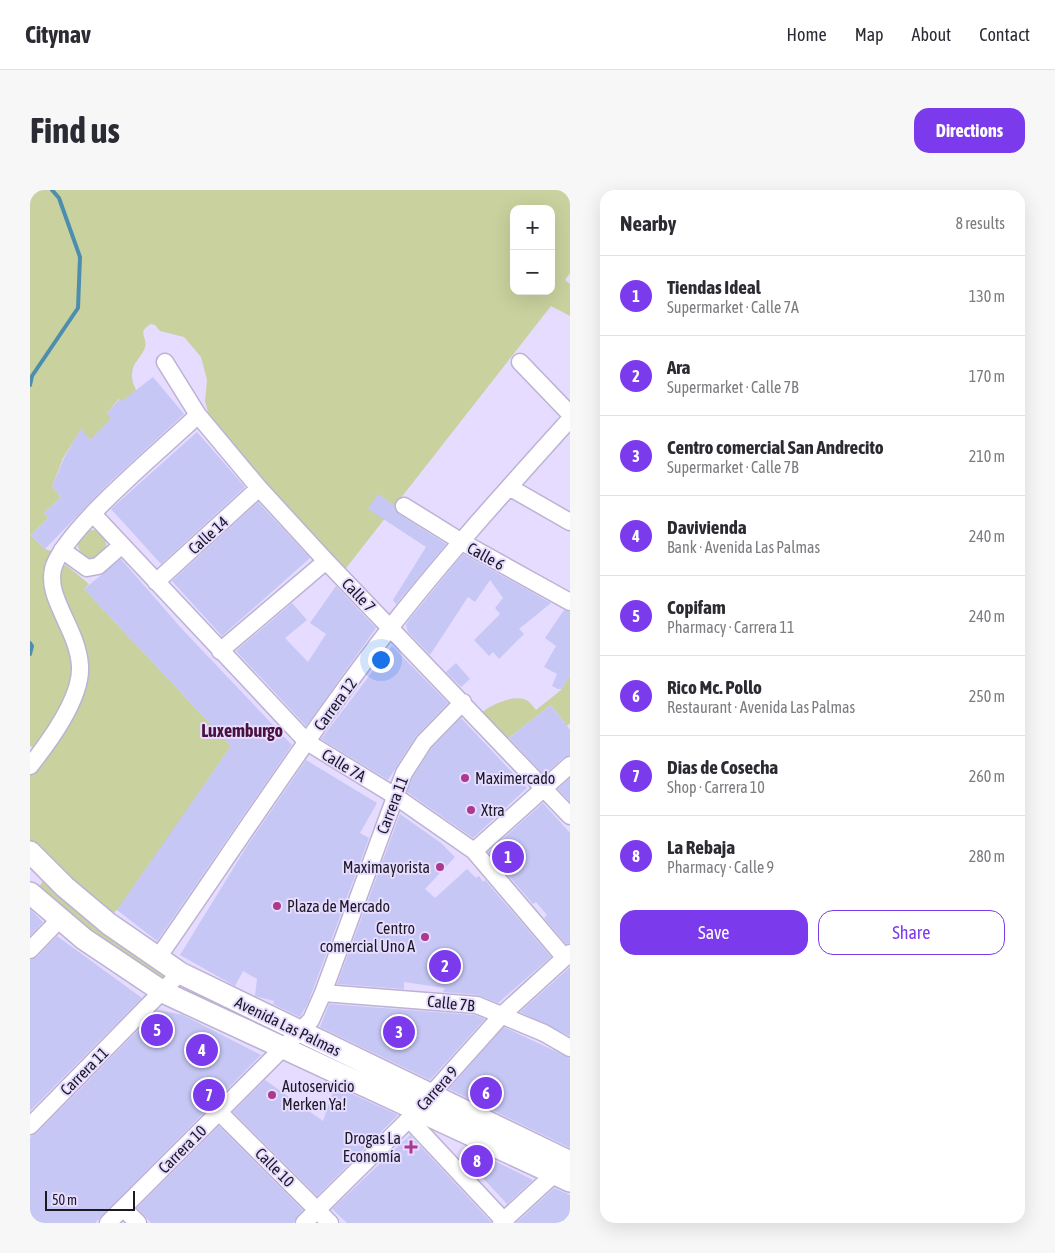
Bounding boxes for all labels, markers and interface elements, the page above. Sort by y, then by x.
text: Citynav [25,21,91,48]
text: Home [787,24,827,45]
text: Map [855,24,884,45]
text: About [912,24,951,45]
text: Contact [979,24,1030,45]
button: Directions [914,108,1025,153]
text: Find us [30,110,120,150]
map controls [510,205,555,295]
button: + [510,205,555,250]
text: Nearby [620,211,676,235]
text: 8 results [955,214,1005,232]
button: − [510,250,555,295]
text: Tiendas Ideal [667,276,761,298]
text: 1 [632,287,640,305]
text: 130 m [969,287,1005,305]
text: Supermarket · Calle 7A [667,298,799,316]
text: Ara [667,356,690,378]
text: 2 [632,367,640,385]
text: 170 m [969,367,1005,385]
text: Supermarket · Calle 7B [667,378,799,396]
text: Centro comercial San Andrecito [667,436,884,458]
text: 3 [632,447,640,465]
text: 210 m [969,447,1005,465]
text: Supermarket · Calle 7B [667,458,799,476]
street label: Calle 14 [184,512,232,558]
text: Davivienda [667,516,747,538]
text: 4 [632,527,640,545]
text: 240 m [969,527,1005,545]
street label: Calle 6 [464,538,508,574]
text: Bank · Avenida Las Palmas [667,538,820,556]
street label: Calle 7 [339,574,379,616]
text: Copifam [667,596,726,618]
text: 5 [632,607,640,625]
text: 240 m [969,607,1005,625]
text: Pharmacy · Carrera 11 [667,618,794,636]
your location [368,647,394,673]
street label: Carrera 12 [310,674,360,734]
text: Rico Mc. Pollo [667,676,762,698]
text: 6 [632,687,640,705]
text: 250 m [969,687,1005,705]
text: Restaurant · Avenida Las Palmas [667,698,855,716]
district label: Luxemburgo [201,720,283,741]
street label: Calle 7A [319,745,369,785]
text: Dias de Cosecha [667,756,778,778]
text: 7 [632,767,640,785]
text: 260 m [969,767,1005,785]
place label: Maximercado [475,769,555,787]
marker: Maximercado [459,772,471,784]
street label: Carrera 11 [373,774,411,836]
text: Shop · Carrera 10 [667,778,765,796]
place label: Xtra [481,801,505,819]
marker: Xtra [465,804,477,816]
text: La Rebaja [667,836,735,858]
pin: 1 [492,838,524,876]
text: 8 [632,847,640,865]
text: 280 m [969,847,1005,865]
place label: Maximayorista [343,858,430,877]
text: Pharmacy · Calle 9 [667,858,774,876]
marker: Maximayorista [434,861,446,873]
place label: Plaza de Mercado [287,897,390,915]
marker: Plaza de Mercado [271,900,283,912]
button: Save [620,910,808,955]
button: Share [818,910,1005,955]
place label: Centro comercial Uno A [320,919,415,955]
marker: Centro comercial Uno A [419,931,431,943]
pin: 2 [429,947,461,985]
street label: Calle 7B [426,992,476,1014]
street label: Avenida Las Palmas [232,993,344,1060]
pin: 5 [141,1011,173,1049]
pin: 3 [383,1013,415,1051]
pin: 4 [186,1031,218,1069]
street label: Carrera 11 [56,1043,112,1099]
street label: Carrera 9 [413,1062,461,1114]
pin: 6 [470,1074,502,1112]
pin: 7 [193,1076,225,1114]
place label: Autoservicio Merken Ya! [282,1077,355,1113]
marker: Autoservicio Merken Ya! [266,1089,278,1101]
street label: Carrera 10 [154,1121,210,1177]
place label: Drogas La Economía [343,1129,401,1165]
marker: Drogas La Economía [405,1141,417,1153]
pin: 8 [461,1142,493,1180]
street label: Calle 10 [252,1144,298,1190]
scale bar [45,1188,135,1211]
text: 50 m [52,1192,77,1208]

